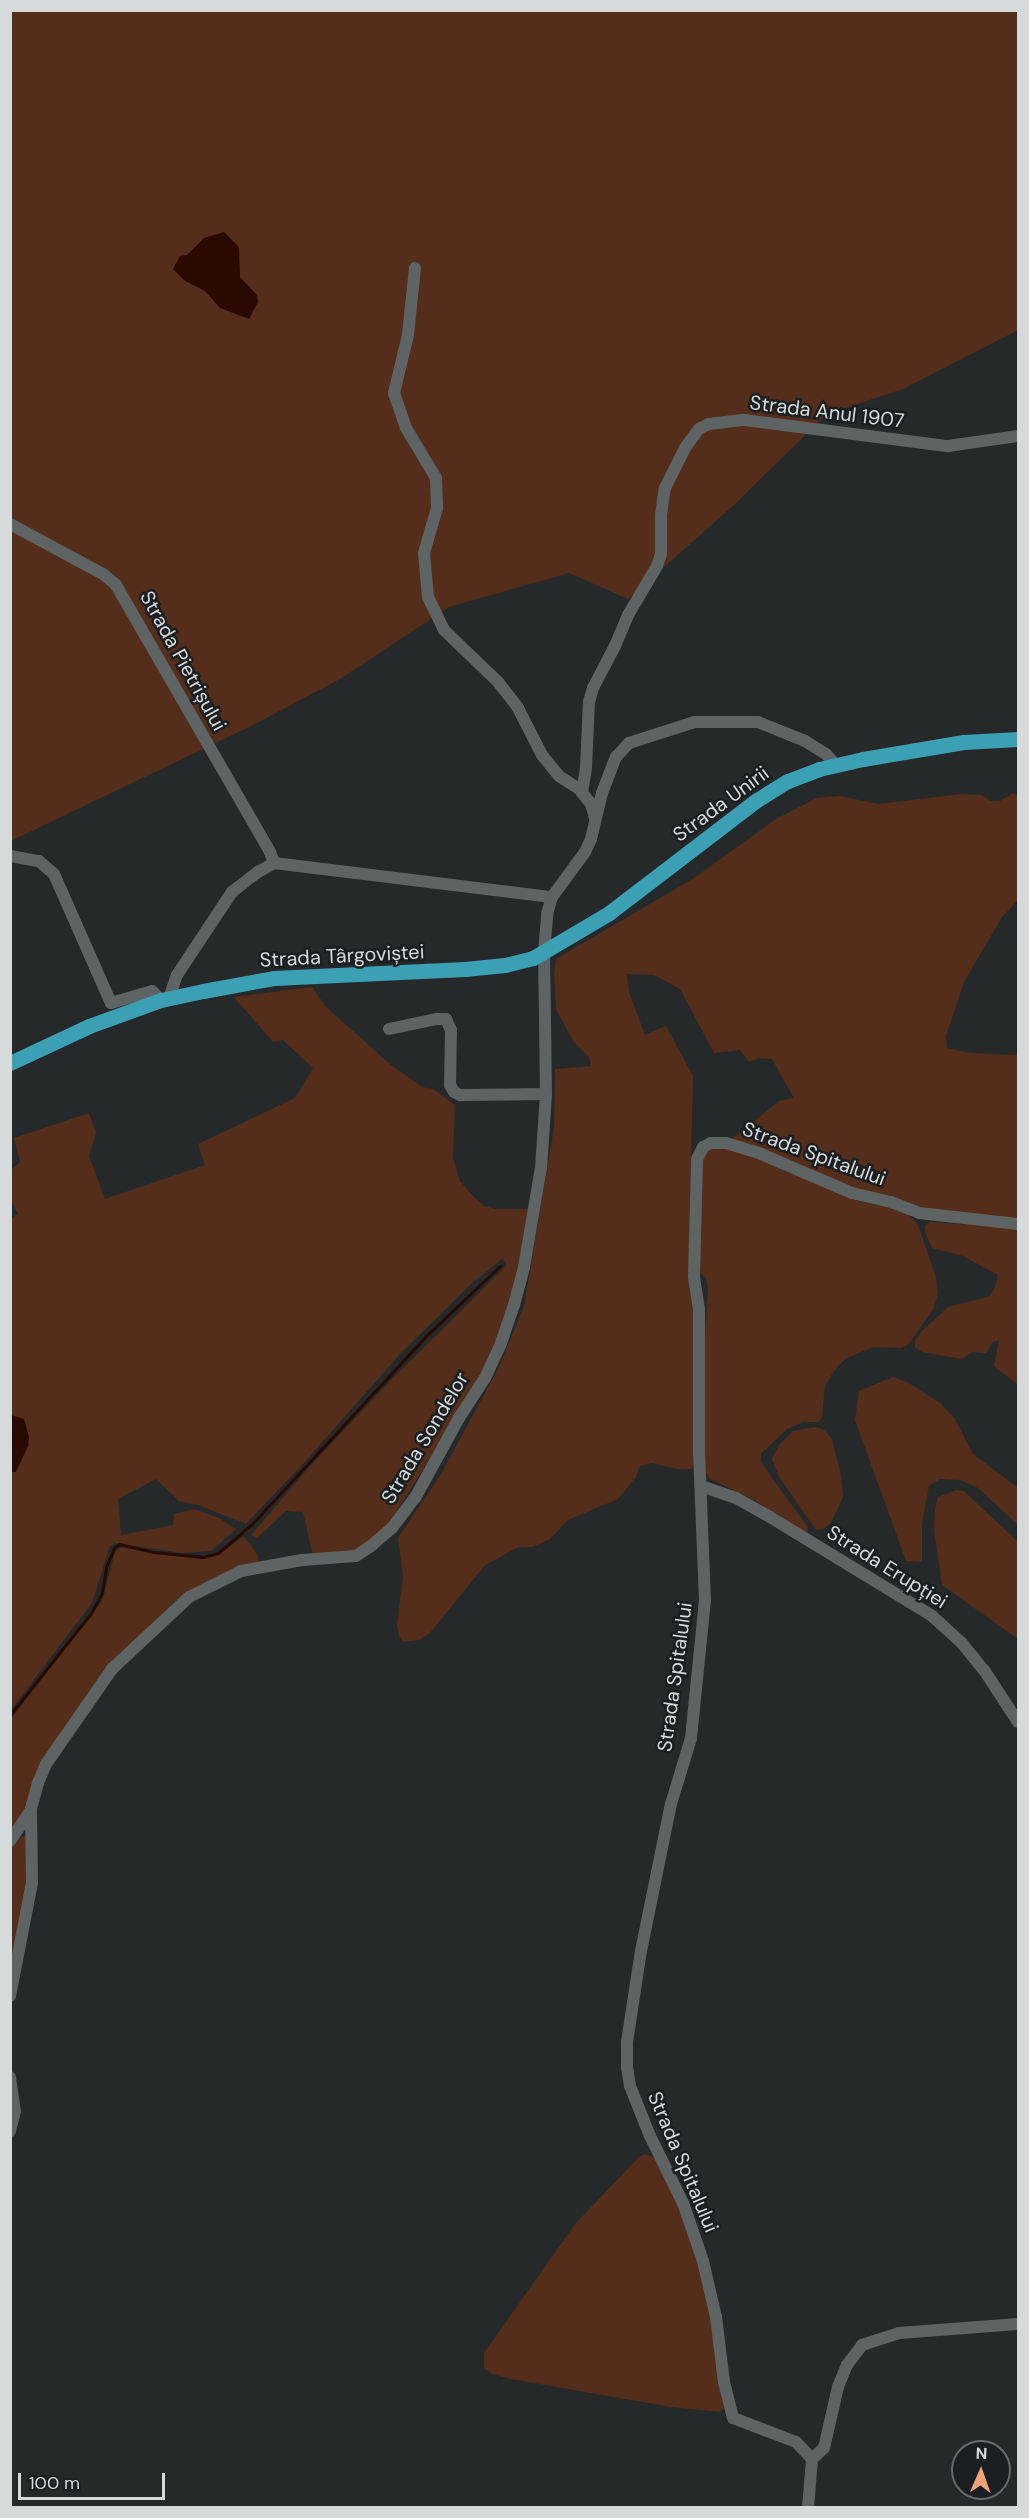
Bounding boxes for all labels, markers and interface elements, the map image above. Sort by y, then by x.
street label: Strada Anul 1907 [748,391,906,433]
street label: Strada Pietrișului [135,587,231,735]
street label: Strada Unirii [668,761,774,847]
street label: Strada Târgoviștei [259,940,425,972]
street label: Strada Spitalului [739,1117,889,1191]
street label: Strada Sondelor [376,1368,474,1508]
street label: Strada Erupției [822,1520,952,1614]
street label: Strada Spitalului [653,1601,697,1753]
street label: Strada Spitalului [643,2088,723,2236]
north arrow [951,2440,1011,2500]
text: N [975,2443,988,2464]
scale bar [21,2461,168,2499]
text: 100 m [29,2471,80,2495]

